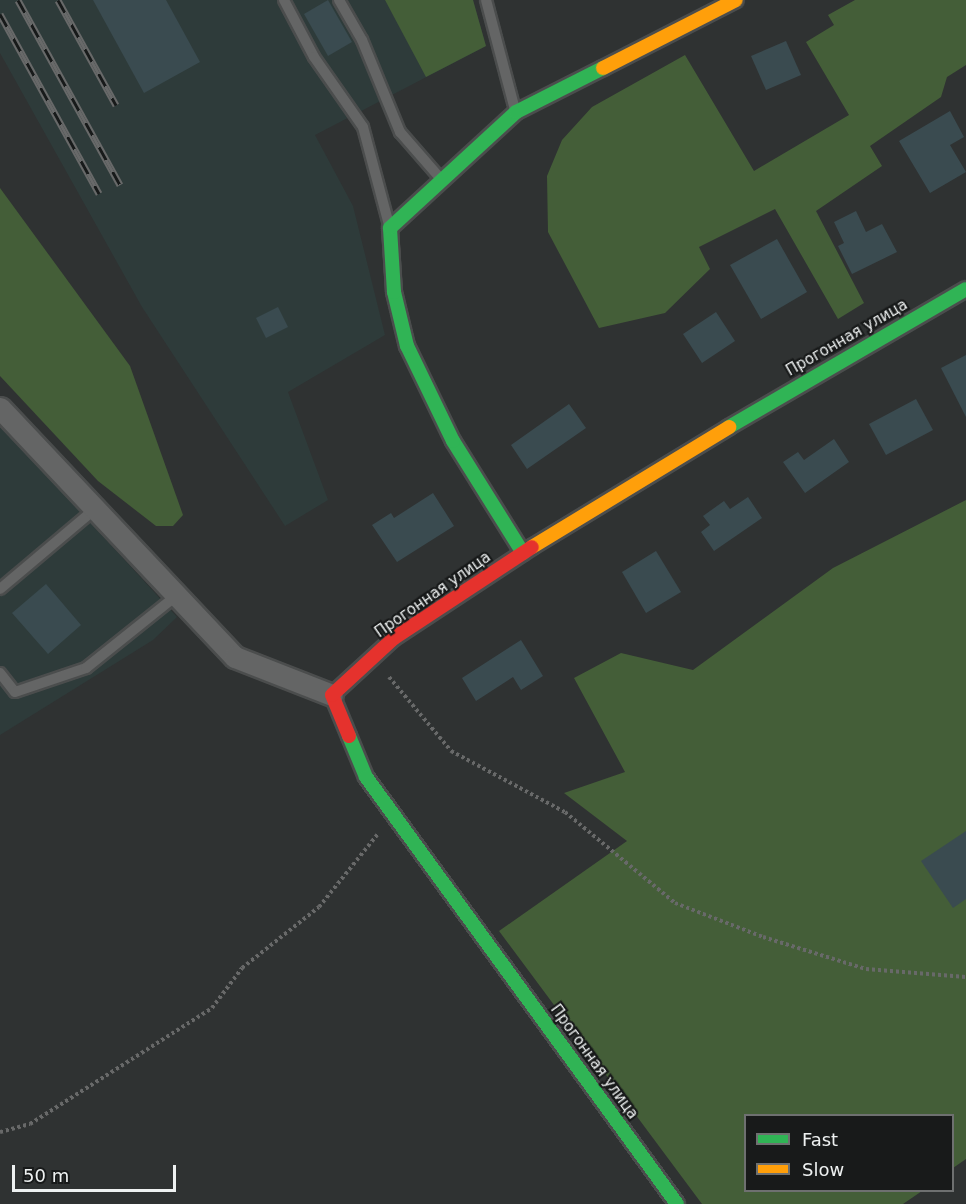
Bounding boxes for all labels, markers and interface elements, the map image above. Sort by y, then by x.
street label: Прогонная улица [783,296,911,380]
street label: Прогонная улица [372,548,494,642]
street label: Прогонная улица [546,1001,642,1123]
legend [744,1114,954,1192]
text: Fast [802,1129,838,1150]
scale bar [15,1153,178,1191]
text: Slow [802,1159,844,1180]
text: 50 m [23,1165,69,1186]

